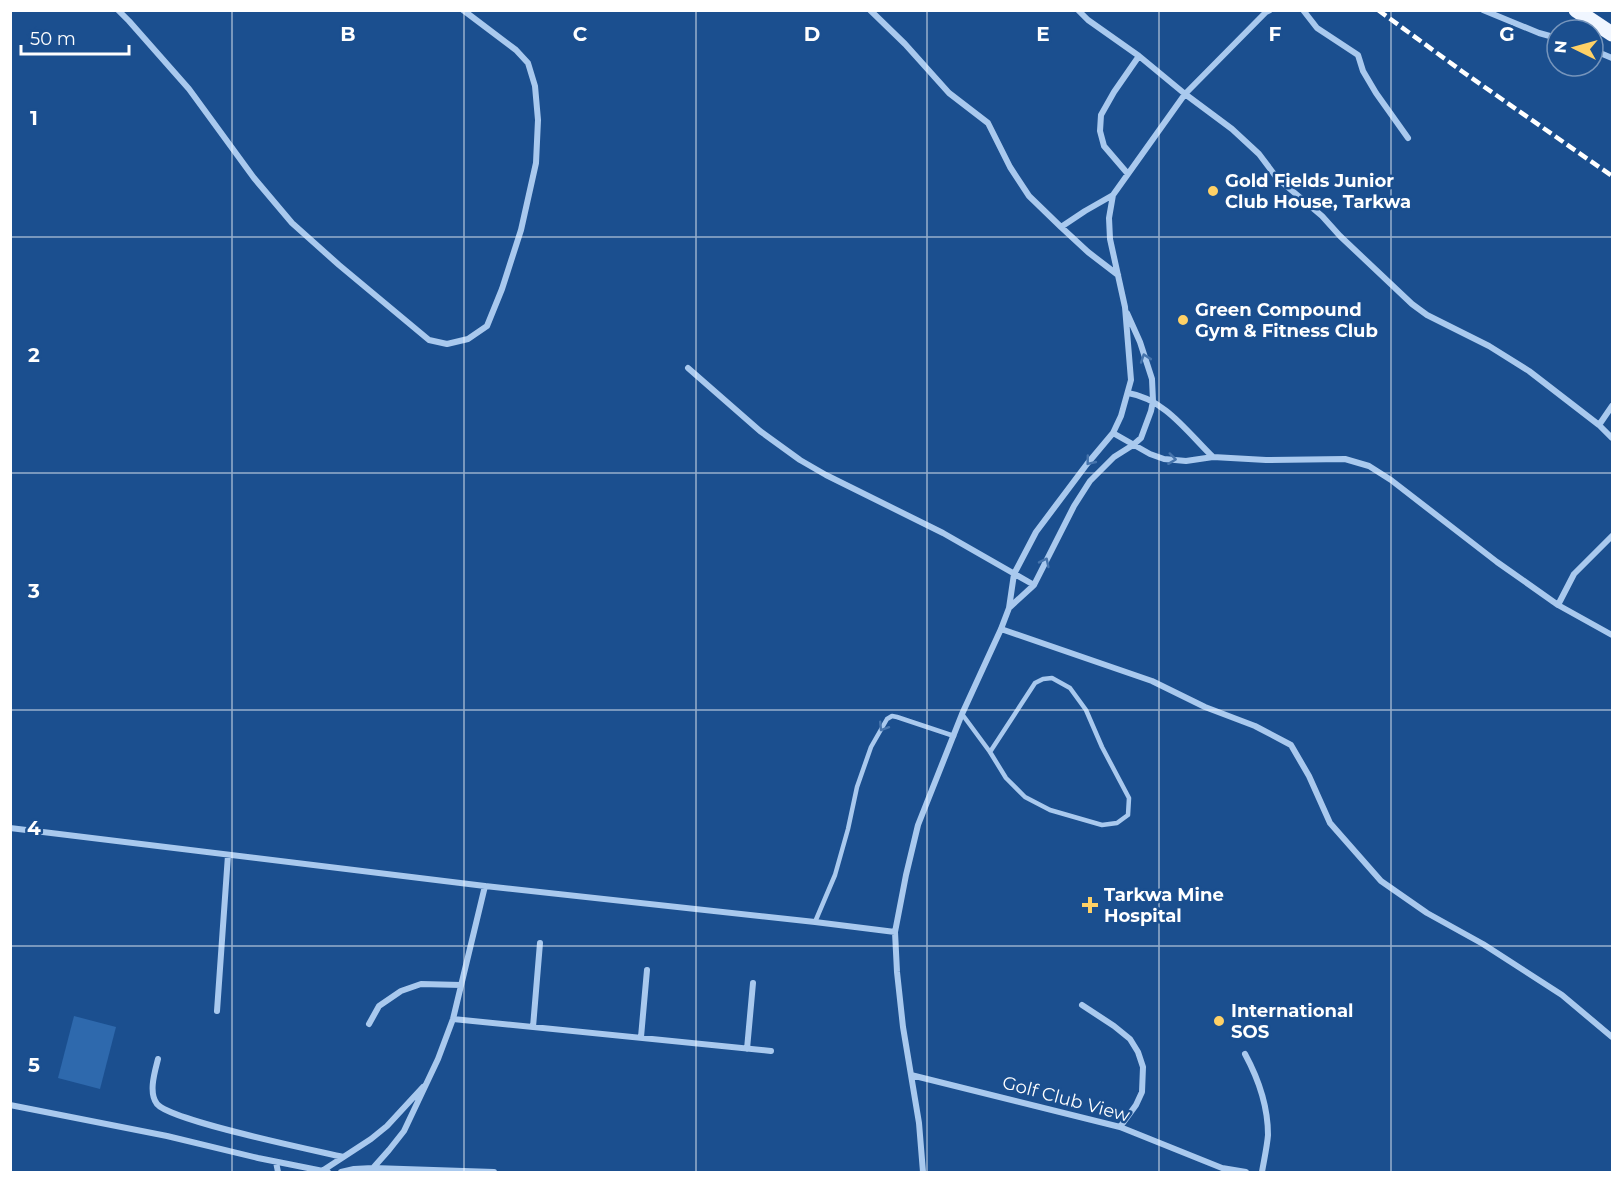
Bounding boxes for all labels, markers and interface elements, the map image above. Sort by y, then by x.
scale bar [21,18,129,56]
north arrow [1545,18,1605,78]
text: B [340,22,356,46]
text: C [573,22,588,46]
text: D [804,22,820,46]
text: E [1036,22,1050,46]
text: F [1269,22,1282,46]
text: G [1499,22,1515,46]
text: 50 m [30,28,76,50]
text: N [1551,39,1571,54]
text: 1 [30,106,38,130]
place label: Gold Fields Junior Club House, Tarkwa [1225,170,1411,213]
marker: Gold Fields Junior Club House, Tarkwa [1206,184,1220,198]
place label: Green Compound Gym & Fitness Club [1195,299,1378,342]
marker: Green Compound Gym & Fitness Club [1176,313,1190,327]
text: 2 [28,343,40,367]
one-way arrow [1140,353,1152,364]
one-way arrow [1167,452,1176,465]
one-way arrow [1086,454,1097,465]
one-way arrow [1037,558,1049,569]
text: 3 [27,579,40,603]
one-way arrow [879,721,891,731]
text: 4 [27,816,41,840]
place label: Tarkwa Mine Hospital [1104,884,1224,927]
marker: Tarkwa Mine Hospital [1081,896,1099,914]
place label: International SOS [1231,1000,1353,1043]
marker: International SOS [1212,1014,1226,1028]
text: 5 [28,1053,40,1077]
street label: Golf Club View [1000,1071,1132,1127]

